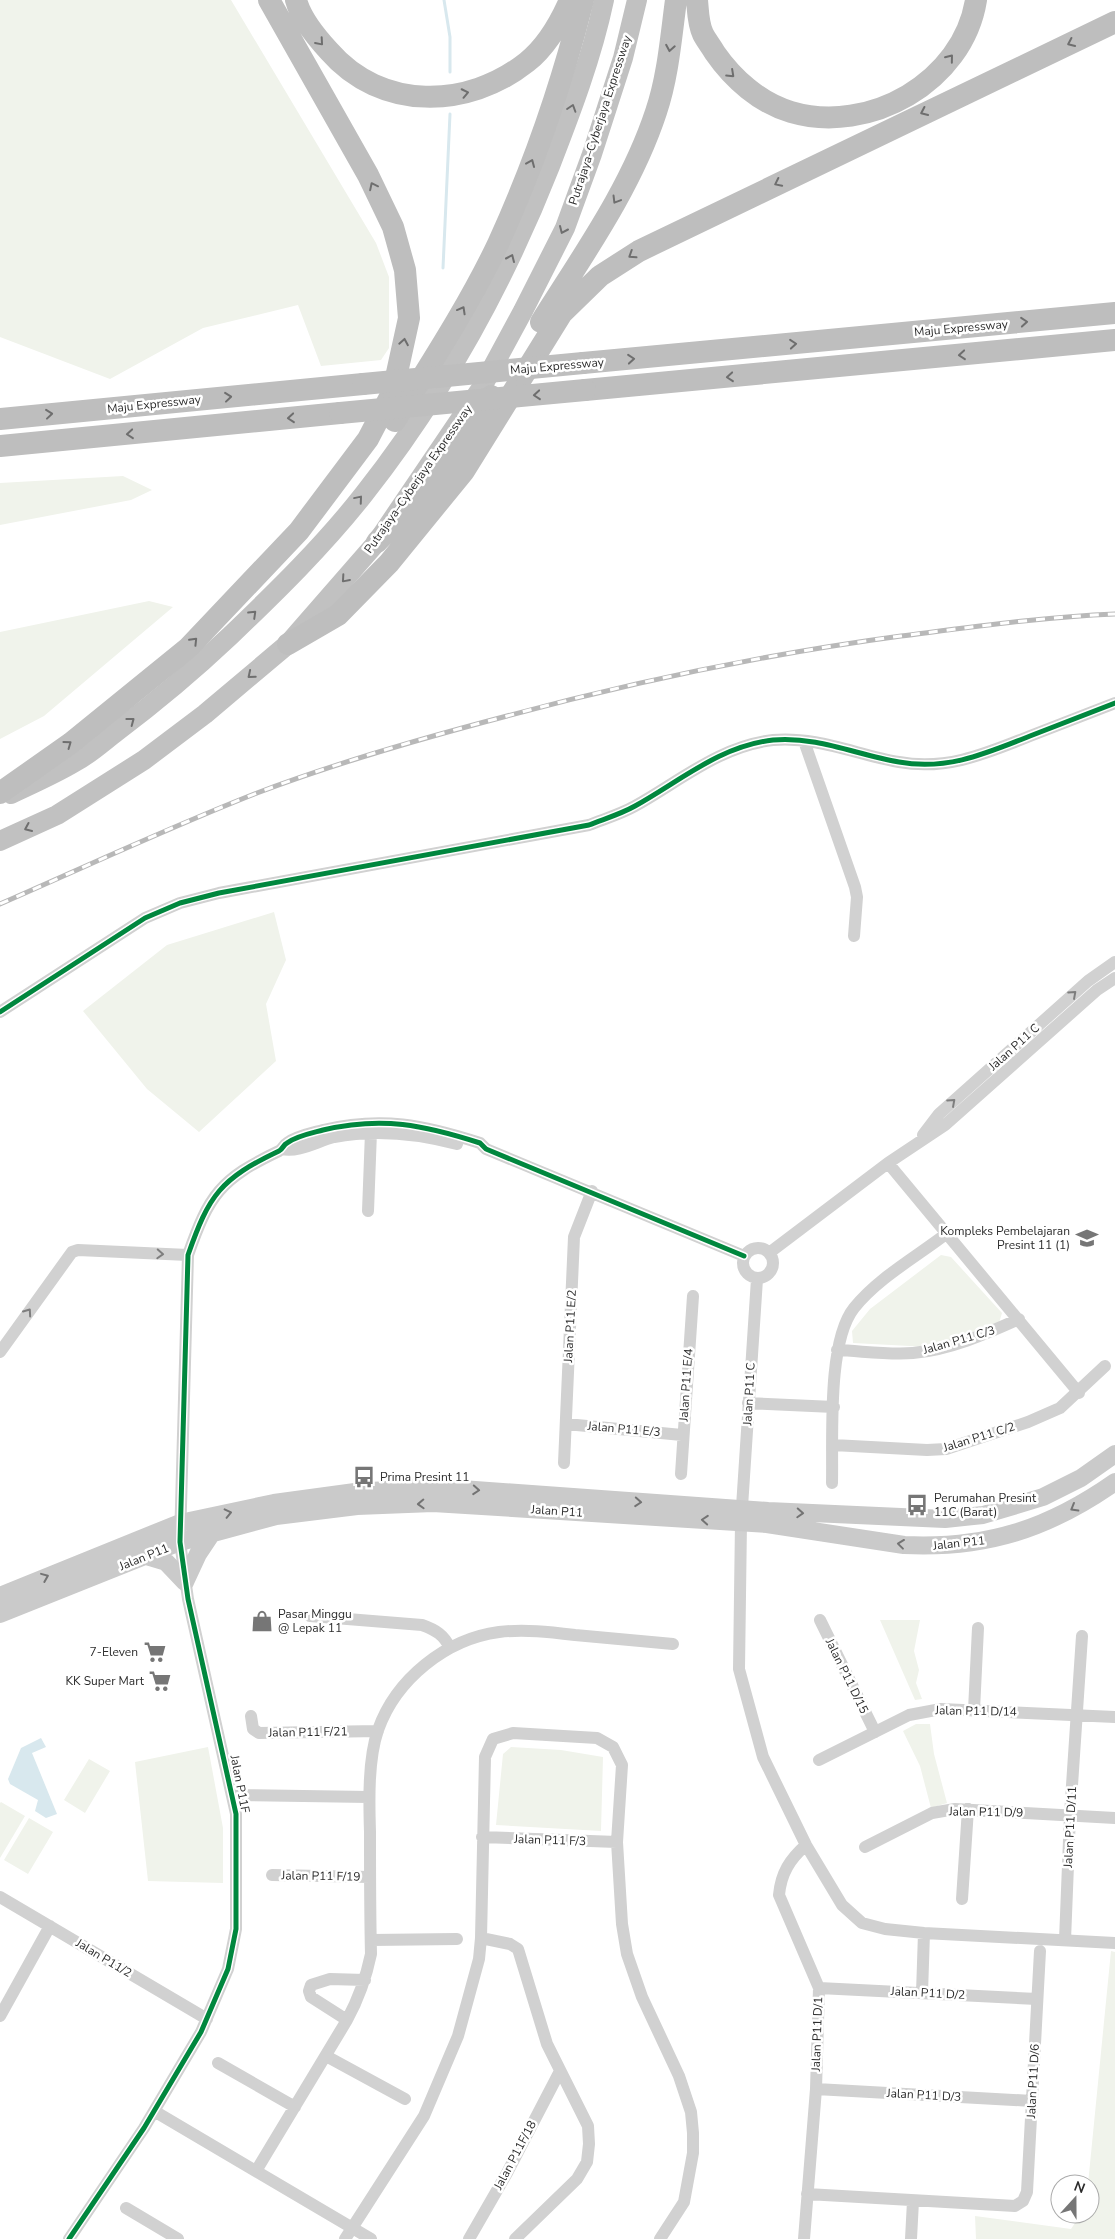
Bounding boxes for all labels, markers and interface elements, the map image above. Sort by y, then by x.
street label: Putrajaya–Cyberjaya Expressway [565,32,635,207]
one-way arrow [315,36,323,45]
one-way arrow [1067,36,1076,47]
one-way arrow [665,44,675,53]
one-way arrow [944,54,953,64]
one-way arrow [726,68,735,77]
one-way arrow [461,88,470,99]
one-way arrow [566,104,576,113]
one-way arrow [920,106,929,117]
one-way arrow [525,159,536,168]
one-way arrow [774,177,783,187]
one-way arrow [369,182,379,191]
one-way arrow [612,195,622,204]
one-way arrow [559,225,570,234]
one-way arrow [629,249,638,258]
one-way arrow [504,255,514,264]
one-way arrow [456,306,466,315]
street label: Maju Expressway [913,316,1009,340]
one-way arrow [1021,317,1029,328]
one-way arrow [399,337,409,346]
one-way arrow [789,338,797,349]
one-way arrow [958,349,966,360]
street label: Maju Expressway [509,354,605,378]
one-way arrow [627,354,635,365]
one-way arrow [726,371,734,382]
one-way arrow [532,389,540,400]
street label: Maju Expressway [106,391,202,417]
one-way arrow [224,392,232,403]
street label: Putrajaya–Cyberjaya Expressway [361,401,476,556]
one-way arrow [45,409,53,420]
one-way arrow [287,412,295,423]
one-way arrow [125,428,133,439]
one-way arrow [354,496,363,505]
one-way arrow [342,573,351,582]
one-way arrow [247,611,256,620]
one-way arrow [188,638,197,647]
one-way arrow [248,669,257,678]
one-way arrow [125,718,134,726]
one-way arrow [62,741,72,750]
one-way arrow [24,821,33,832]
one-way arrow [1068,991,1077,1000]
street label: Jalan P11 C [984,1020,1043,1075]
one-way arrow [946,1099,955,1108]
place label: Kompleks Pembelajaran Presint 11 (1) [940,1223,1070,1253]
school or university icon: Kompleks Pembelajaran Presint 11 (1) [1074,1225,1100,1251]
one-way arrow [156,1248,164,1259]
street label: Jalan P11 E/2 [560,1289,580,1364]
one-way arrow [22,1308,31,1318]
street label: Jalan P11 C/3 [920,1322,997,1358]
street label: Jalan P11 E/4 [675,1348,697,1423]
street label: Jalan P11 C [739,1362,759,1427]
street label: Jalan P11 E/3 [586,1418,661,1440]
street label: Jalan P11 C/2 [940,1419,1017,1456]
bus stop icon: Prima Presint 11 [351,1464,377,1490]
place label: Prima Presint 11 [380,1469,469,1485]
one-way arrow [472,1485,480,1496]
place label: Perumahan Presint 11C (Barat) [934,1490,1037,1520]
bus stop icon: Perumahan Presint 11C (Barat) [904,1492,930,1518]
one-way arrow [634,1496,642,1507]
one-way arrow [416,1498,424,1509]
street label: Jalan P11 [529,1501,584,1521]
one-way arrow [1071,1502,1080,1512]
one-way arrow [796,1507,804,1518]
one-way arrow [224,1508,233,1519]
one-way arrow [701,1515,709,1526]
street label: Jalan P11 [931,1532,986,1554]
one-way arrow [897,1539,905,1550]
street label: Jalan P11 [116,1540,171,1575]
one-way arrow [40,1573,49,1584]
place label: Pasar Minggu @ Lepak 11 [278,1606,352,1636]
shop icon: Pasar Minggu @ Lepak 11 [249,1608,275,1634]
street label: Jalan P11 D/15 [821,1635,872,1716]
supermarket icon: 7-Eleven [142,1639,168,1665]
place label: 7-Eleven [90,1644,138,1660]
supermarket icon: KK Super Mart [147,1668,173,1694]
place label: KK Super Mart [66,1673,145,1689]
street label: Jalan P11 D/14 [934,1702,1017,1720]
street label: Jalan P11 F/21 [267,1723,348,1741]
street label: Jalan P11F [226,1753,254,1815]
street label: Jalan P11 D/11 [1060,1786,1080,1869]
street label: Jalan P11 D/9 [948,1803,1023,1821]
street label: Jalan P11 F/3 [513,1831,586,1849]
street label: Jalan P11 F/19 [280,1867,361,1885]
street label: Jalan P11/2 [72,1934,135,1981]
street label: Jalan P11 D/2 [889,1983,966,2003]
street label: Jalan P11 D/1 [808,1996,826,2073]
street label: Jalan P11 D/6 [1023,2043,1043,2120]
street label: Jalan P11 D/3 [885,2085,962,2105]
street label: Jalan P11F/18 [490,2118,540,2193]
north arrow [1050,2174,1100,2224]
text: N [1071,2177,1088,2198]

